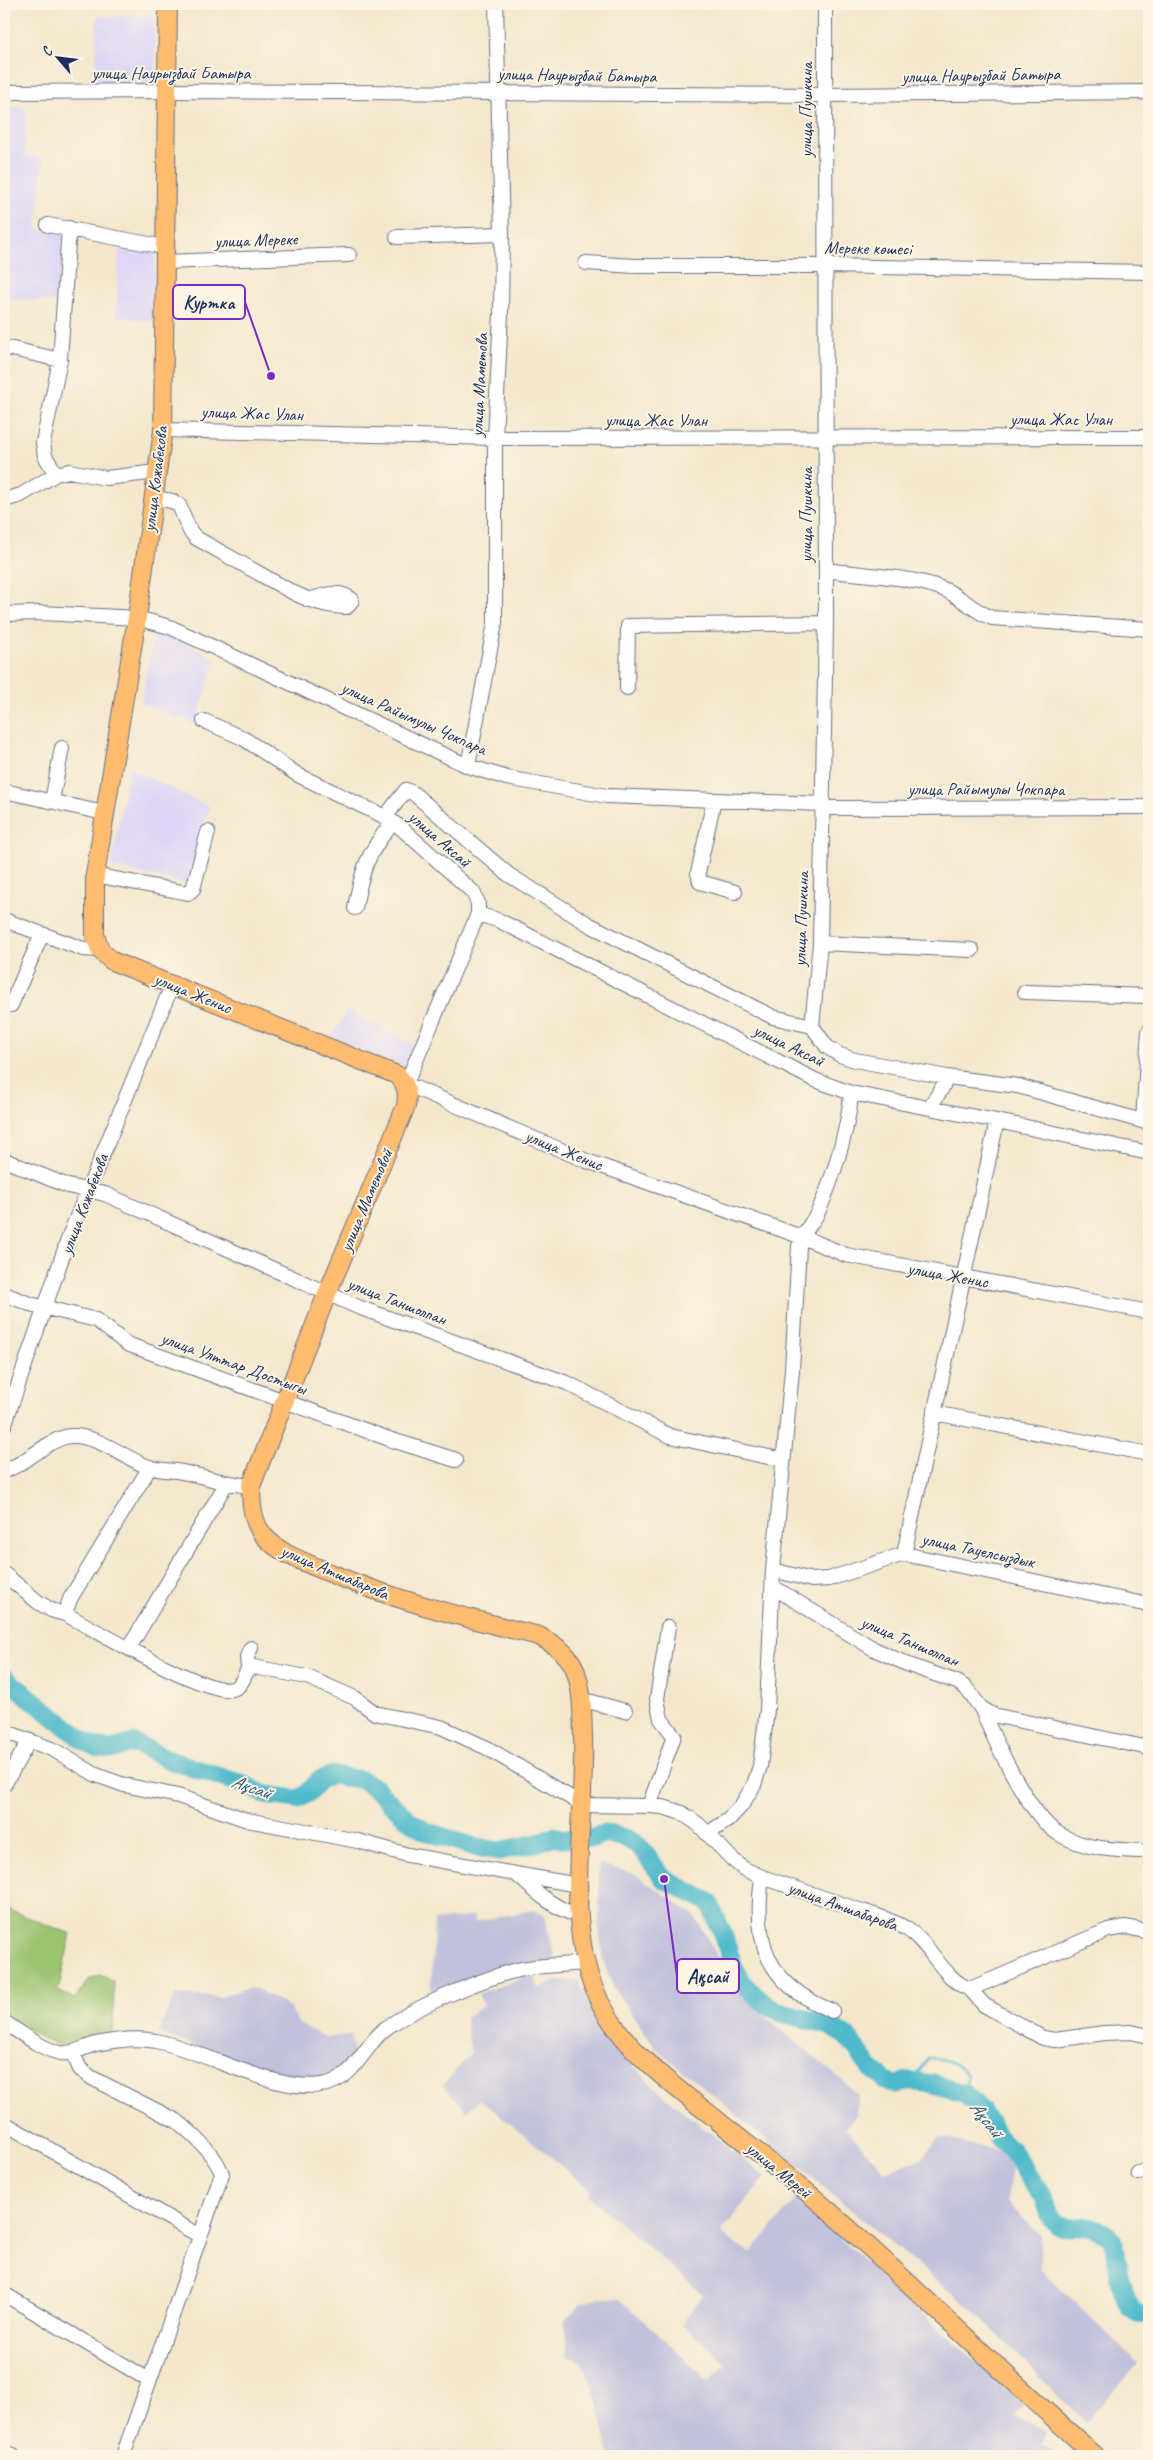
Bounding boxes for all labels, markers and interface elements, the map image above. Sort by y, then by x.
north arrow [32,32,82,82]
text: С [38,43,57,59]
street label: улица Пушкина [795,61,817,158]
street label: улица Наурызбай Батыра [91,62,251,85]
street label: улица Наурызбай Батыра [496,63,658,88]
street label: улица Наурызбай Батыра [900,63,1062,88]
street label: улица Мереке [213,228,299,252]
street label: Мереке көшесі [824,236,914,260]
callout: Куртка [173,285,245,319]
text: Куртка [183,291,236,315]
street label: улица Маметова [465,332,493,438]
street label: улица Жас Улан [200,400,305,426]
street label: улица Жас Улан [1009,408,1114,430]
street label: улица Жас Улан [604,409,709,431]
street label: улица Кожабекова [138,423,173,534]
street label: улица Пушкина [795,466,817,563]
street label: улица Райымулы Чокпара [337,676,492,761]
street label: улица Райымулы Чокпара [907,778,1066,800]
street label: улица Аксай [403,805,477,873]
street label: улица Пушкина [788,870,814,968]
street label: улица Женис [150,967,236,1019]
street label: улица Аксай [749,1018,829,1072]
street label: улица Женис [521,1124,607,1176]
street label: улица Маметовой [334,1144,398,1256]
street label: улица Кожабекова [54,1149,114,1258]
street label: улица Женис [905,1257,992,1293]
street label: улица Таншолпан [343,1272,451,1331]
street label: улица Улттар Достыгы [157,1326,311,1400]
street label: улица Тауелсыздык [919,1527,1039,1574]
street label: улица Атшабарова [277,1539,393,1605]
street label: улица Таншолпан [857,1610,964,1672]
water label: Ақсай [228,1769,278,1806]
street label: улица Атшабарова [784,1876,902,1936]
callout: Ақсай [677,1959,739,1993]
text: Ақсай [687,1965,731,1989]
water label: Ақсай [964,2096,1010,2145]
street label: улица Мерей [741,2136,817,2204]

